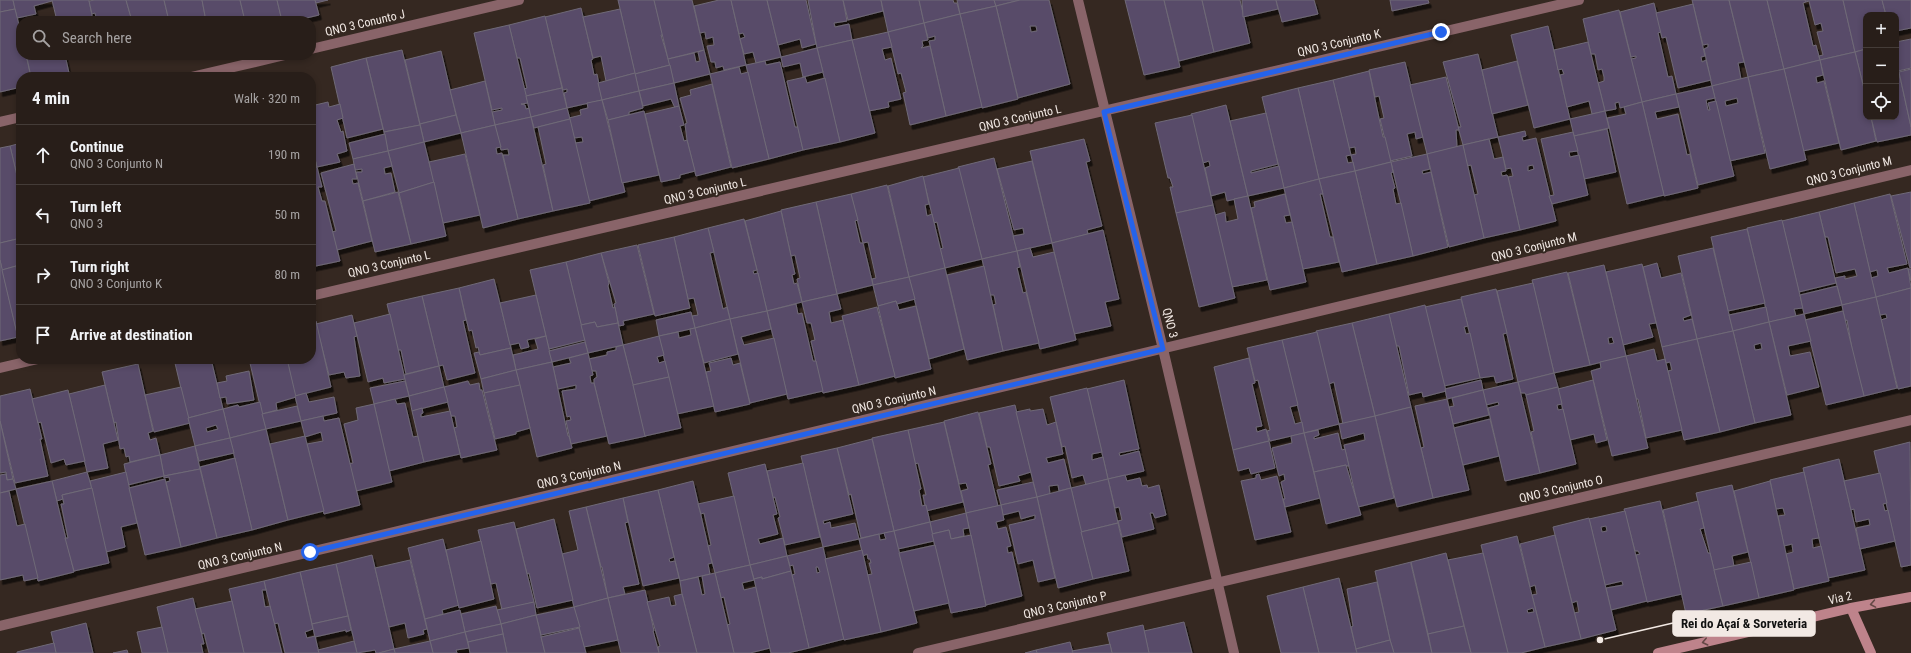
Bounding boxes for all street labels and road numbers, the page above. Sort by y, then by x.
street label: QNO 3 Conunto J [324,7,406,39]
street label: QNO 3 Conjunto K [1296,27,1382,59]
street label: QNO 3 Conjunto L [977,102,1063,134]
street label: QNO 3 Conjunto M [1805,154,1893,188]
street label: QNO 3 Conjunto L [662,175,748,207]
street label: QNO 3 Conjunto M [1490,230,1578,264]
street label: QNO 3 Conjunto L [346,248,432,280]
street label: QNO 3 [1160,306,1181,340]
street label: QNO 3 Conjunto N [851,384,937,416]
street label: QNO 3 Conjunto N [536,459,622,491]
street label: QNO 3 Conjunto O [1518,473,1604,505]
street label: QNO 3 Conjunto N [197,540,283,572]
street label: QNO 3 Conjunto P [1022,589,1108,621]
street label: Via 2 [1827,589,1853,607]

